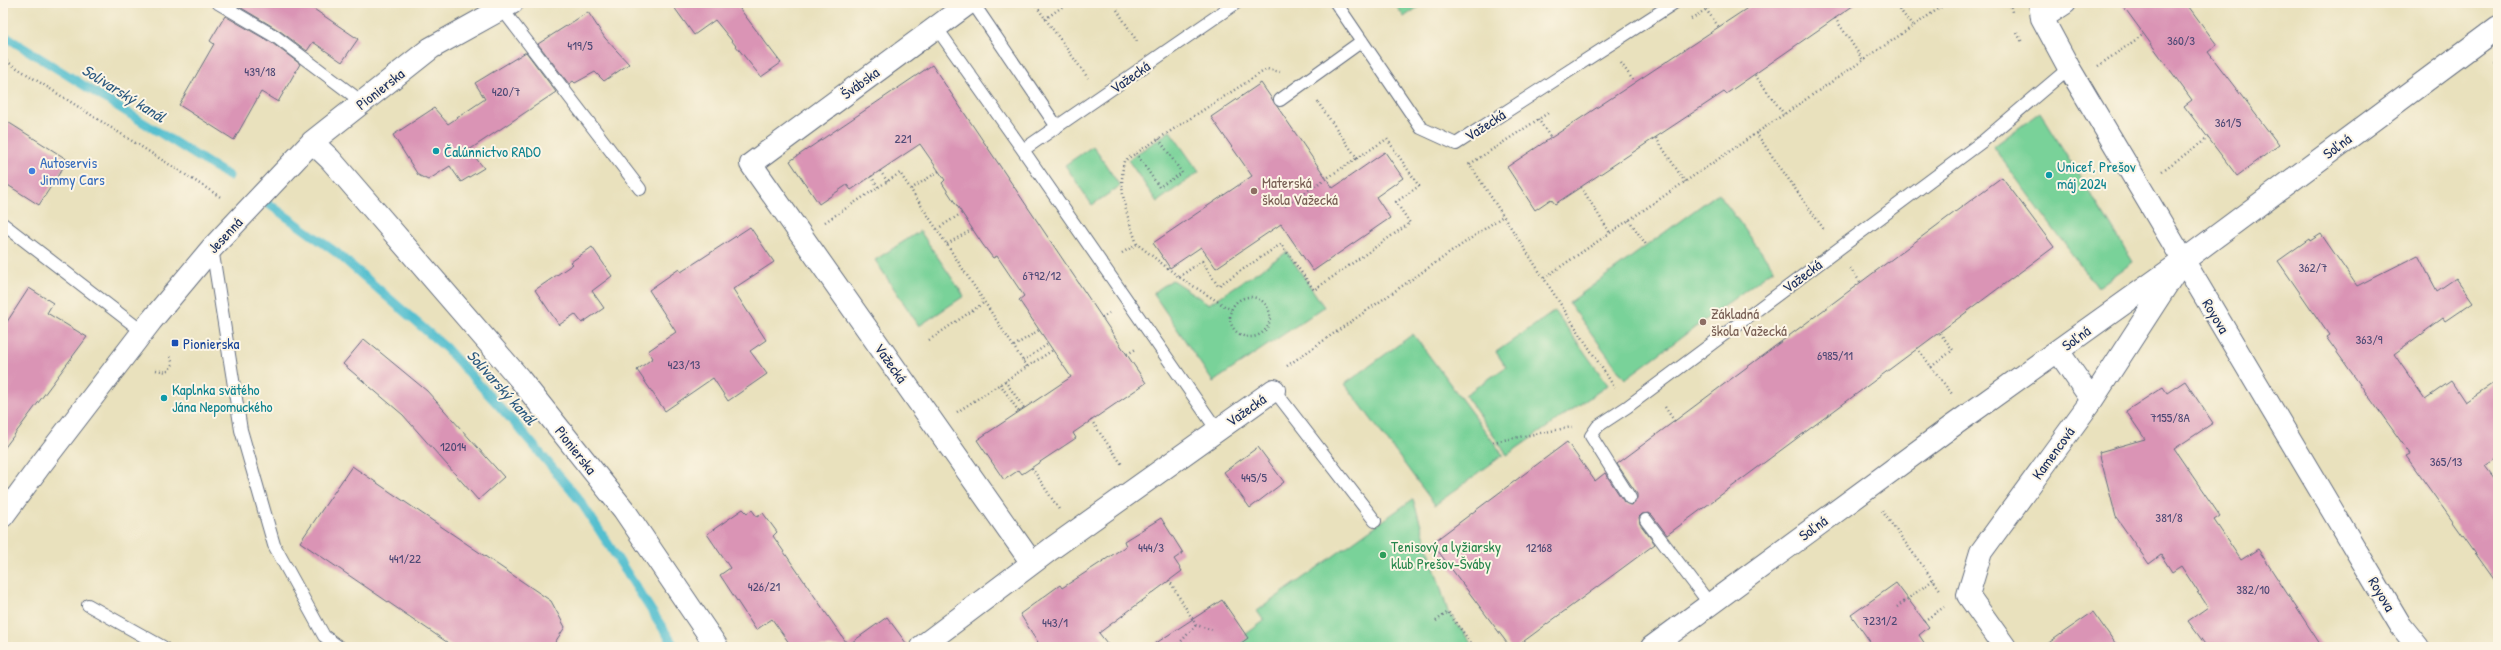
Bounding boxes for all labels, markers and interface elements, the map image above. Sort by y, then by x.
house number: 360/3 [2167,31,2195,49]
house number: 419/5 [567,36,593,54]
street label: Važecká [1106,56,1154,98]
water label: Solivarský kanál [78,59,170,128]
house number: 439/18 [244,62,276,80]
street label: Švábska [837,62,884,104]
street label: Pionierska [351,63,409,115]
house number: 420/7 [492,82,520,100]
street label: Važecká [1461,104,1510,146]
house number: 361/5 [2215,113,2242,131]
street label: Soľná [2318,128,2356,164]
house number: 221 [895,129,912,147]
place label: Čalúnnictvo RADO [444,141,541,162]
marker: Čalúnnictvo RADO [431,146,441,156]
place label: Autoservis Jimmy Cars [40,152,105,190]
place label: Unicef, Prešov máj 2024 [2057,156,2136,194]
marker: Autoservis Jimmy Cars [27,166,37,176]
marker: Unicef, Prešov máj 2024 [2044,170,2054,180]
place label: Materská škola Važecká [1262,172,1338,210]
marker: Materská škola Važecká [1249,186,1259,196]
street label: Jesenná [203,212,247,258]
street label: Važecká [1778,254,1826,298]
house number: 362/7 [2298,258,2328,276]
house number: 6792/12 [1023,266,1061,284]
street label: Royova [2197,295,2235,337]
place label: Základná škola Važecká [1711,303,1787,341]
marker: Základná škola Važecká [1698,317,1708,327]
street label: Soľná [2057,320,2095,356]
house number: 363/9 [2355,330,2383,348]
place label: Pionierska [183,333,240,354]
marker: Pionierska [170,338,180,348]
street label: Važecká [870,339,912,387]
water label: Solivarský kanál [462,345,542,430]
house number: 6985/11 [1817,346,1853,364]
house number: 423/13 [668,355,701,373]
place label: Kaplnka svätého Jána Nepomuckého [172,379,273,417]
street label: Važecká [1222,389,1270,431]
marker: Kaplnka svätého Jána Nepomuckého [159,393,169,403]
house number: 7155/8A [2150,408,2190,426]
street label: Pionierska [550,421,602,479]
street label: Kamencová [2027,422,2079,484]
house number: 12014 [440,437,466,455]
house number: 365/13 [2430,452,2462,470]
house number: 445/5 [1241,468,1268,486]
house number: 381/8 [2155,508,2183,526]
street label: Soľná [1794,510,1832,546]
place label: Tenisový a lyžiarsky klub Prešov-Šváby [1391,536,1501,574]
house number: 444/3 [1138,538,1164,556]
house number: 12168 [1526,538,1553,556]
house number: 441/22 [389,549,421,567]
marker: Tenisový a lyžiarsky klub Prešov-Šváby [1378,550,1388,560]
street label: Royova [2363,573,2401,615]
house number: 426/21 [748,577,781,595]
house number: 382/10 [2236,580,2270,598]
house number: 7231/2 [1863,611,1897,629]
house number: 443/1 [1042,613,1068,631]

